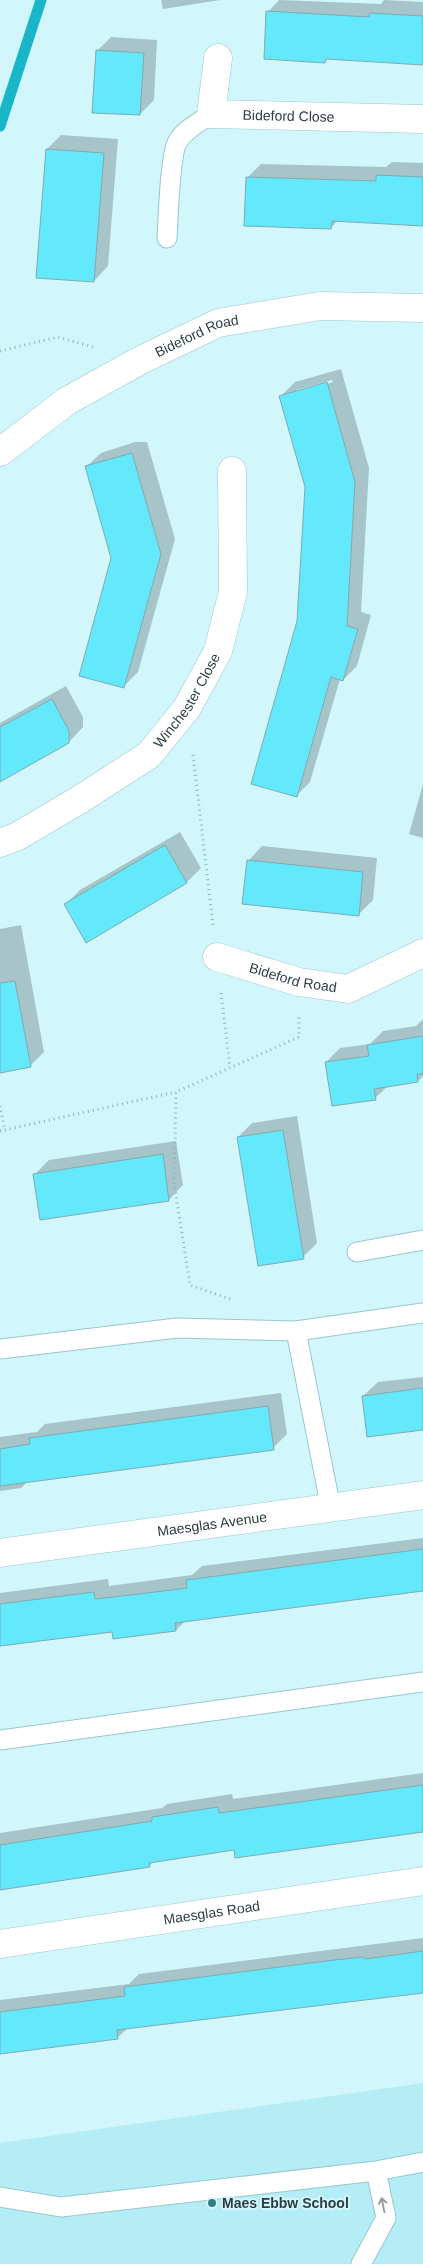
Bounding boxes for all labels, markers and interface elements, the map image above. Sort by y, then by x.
street label: Bideford Close [242,107,335,125]
street label: Bideford Road [152,312,240,360]
street label: Winchester Close [150,650,223,751]
street label: Bideford Road [247,959,338,995]
street label: Maesglas Avenue [156,1508,268,1539]
street label: Maesglas Road [162,1897,261,1928]
place label: Maes Ebbw School [222,2195,349,2211]
marker: Maes Ebbw School [206,2197,218,2209]
one-way arrow [378,2197,387,2213]

